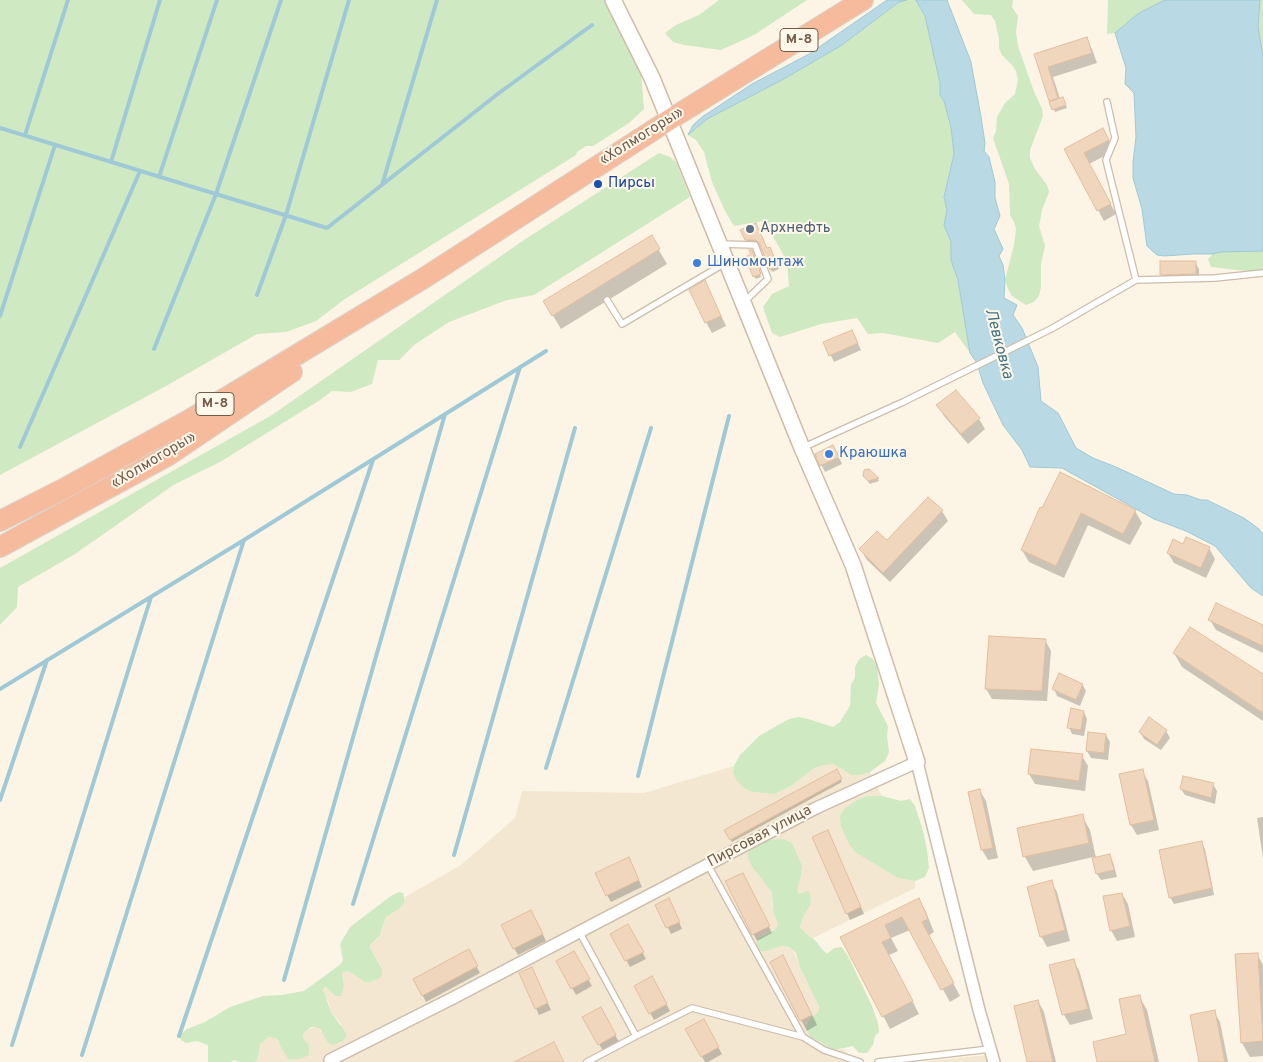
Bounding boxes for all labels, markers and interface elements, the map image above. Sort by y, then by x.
road number: М-8 [780,28,818,52]
street label: «Холмогоры» [597,104,687,170]
place label: Пирсы [608,175,655,193]
marker: Пирсы [592,178,604,190]
place label: Архнефть [760,220,831,238]
marker: Архнефть [744,223,756,235]
place label: Шиномонтаж [707,254,804,272]
marker: Шиномонтаж [691,257,703,269]
water label: Левковка [979,307,1017,381]
road number: М-8 [196,392,234,416]
street label: «Холмогоры» [108,429,200,493]
place label: Краюшка [839,445,907,463]
marker: Краюшка [823,448,835,460]
street label: Пирсовая улица [705,802,815,872]

